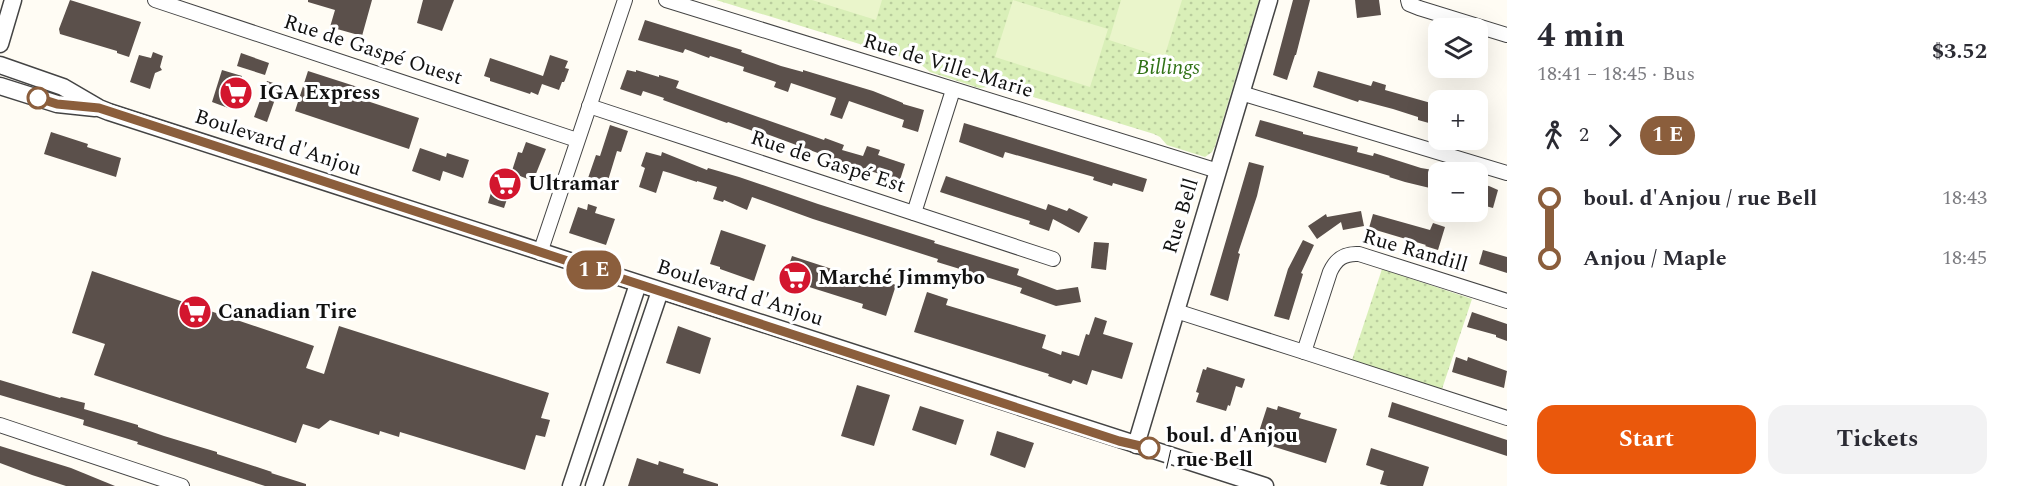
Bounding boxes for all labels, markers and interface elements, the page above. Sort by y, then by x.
street label: Rue de Gaspé Ouest [279,6,467,94]
text: 4 min [1537,11,1625,61]
map controls [1428,18,1488,222]
button: layers [1428,18,1488,78]
street label: Rue de Ville-Marie [859,25,1037,107]
text: $3.52 [1932,35,1987,68]
park label: Billings [1136,52,1200,84]
text: 18:41 – 18:45 · Bus [1537,59,1695,89]
supermarket icon: IGA Express [218,75,254,111]
place label: IGA Express [259,77,380,109]
unlabelled marker [27,87,49,109]
button: + [1428,90,1488,150]
street label: Boulevard d'Anjou [190,101,366,185]
icon: walk [1537,119,1570,152]
icon: forward [1598,119,1631,152]
text: 1 E [1652,119,1683,151]
text: 2 [1579,120,1589,150]
street label: Rue de Gaspé Est [746,122,910,202]
button: − [1428,162,1488,222]
supermarket icon: Ultramar [487,166,523,202]
place label: Ultramar [528,168,619,200]
street label: Rue Bell [1154,174,1208,258]
text: boul. d'Anjou / rue Bell [1583,182,1817,215]
text: 18:43 [1942,183,1987,213]
street label: Rue Randill [1359,221,1471,281]
text: Anjou / Maple [1583,242,1727,275]
text: 18:45 [1942,243,1987,273]
line badge: 1 E [560,250,628,290]
street label: Boulevard d'Anjou [652,251,828,335]
text: 1 E [578,254,610,286]
supermarket icon: Marché Jimmybo [777,260,813,296]
place label: Marché Jimmybo [818,262,985,294]
supermarket icon: Canadian Tire [177,294,213,330]
place label: Canadian Tire [218,296,357,328]
button: Start [1537,405,1756,474]
button: Tickets [1768,405,1987,474]
place label: boul. d'Anjou / rue Bell [1166,420,1298,476]
marker: boul. d'Anjou / rue Bell [1138,437,1160,459]

